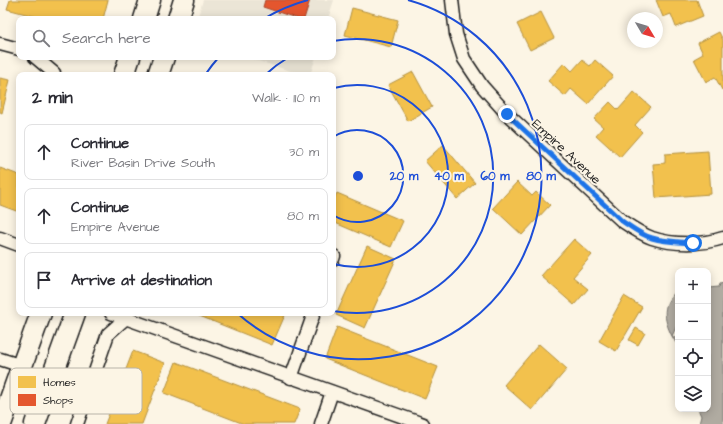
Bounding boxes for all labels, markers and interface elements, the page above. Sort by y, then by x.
north arrow [627,12,663,48]
search box [16,16,336,60]
icon: search [30,27,52,49]
text: Search here [62,28,151,49]
text: 2 min [32,86,73,110]
text: Walk · 110 m [252,89,320,107]
route end [498,105,516,123]
street label: Empire Avenue [528,115,605,189]
text: Continue [71,133,129,154]
icon: ahead [33,141,55,163]
text: 30 m [289,143,319,161]
text: River Basin Drive South [71,154,215,172]
text: 20 m [389,168,419,185]
text: 40 m [434,168,465,185]
text: 60 m [480,168,510,185]
text: 80 m [526,168,556,185]
centre of rings [351,169,365,183]
text: Continue [71,197,129,218]
icon: ahead [33,205,55,227]
text: 80 m [287,207,319,225]
text: Empire Avenue [71,218,160,236]
route start [684,234,702,252]
map controls [675,268,711,412]
button: + [675,268,711,304]
icon: arrive [33,269,55,291]
text: Arrive at destination [71,270,212,291]
button: − [675,304,711,340]
button: locate [675,340,711,376]
legend [10,368,142,414]
text: Homes [43,375,76,390]
button: layers [675,376,711,412]
text: Shops [43,393,74,408]

